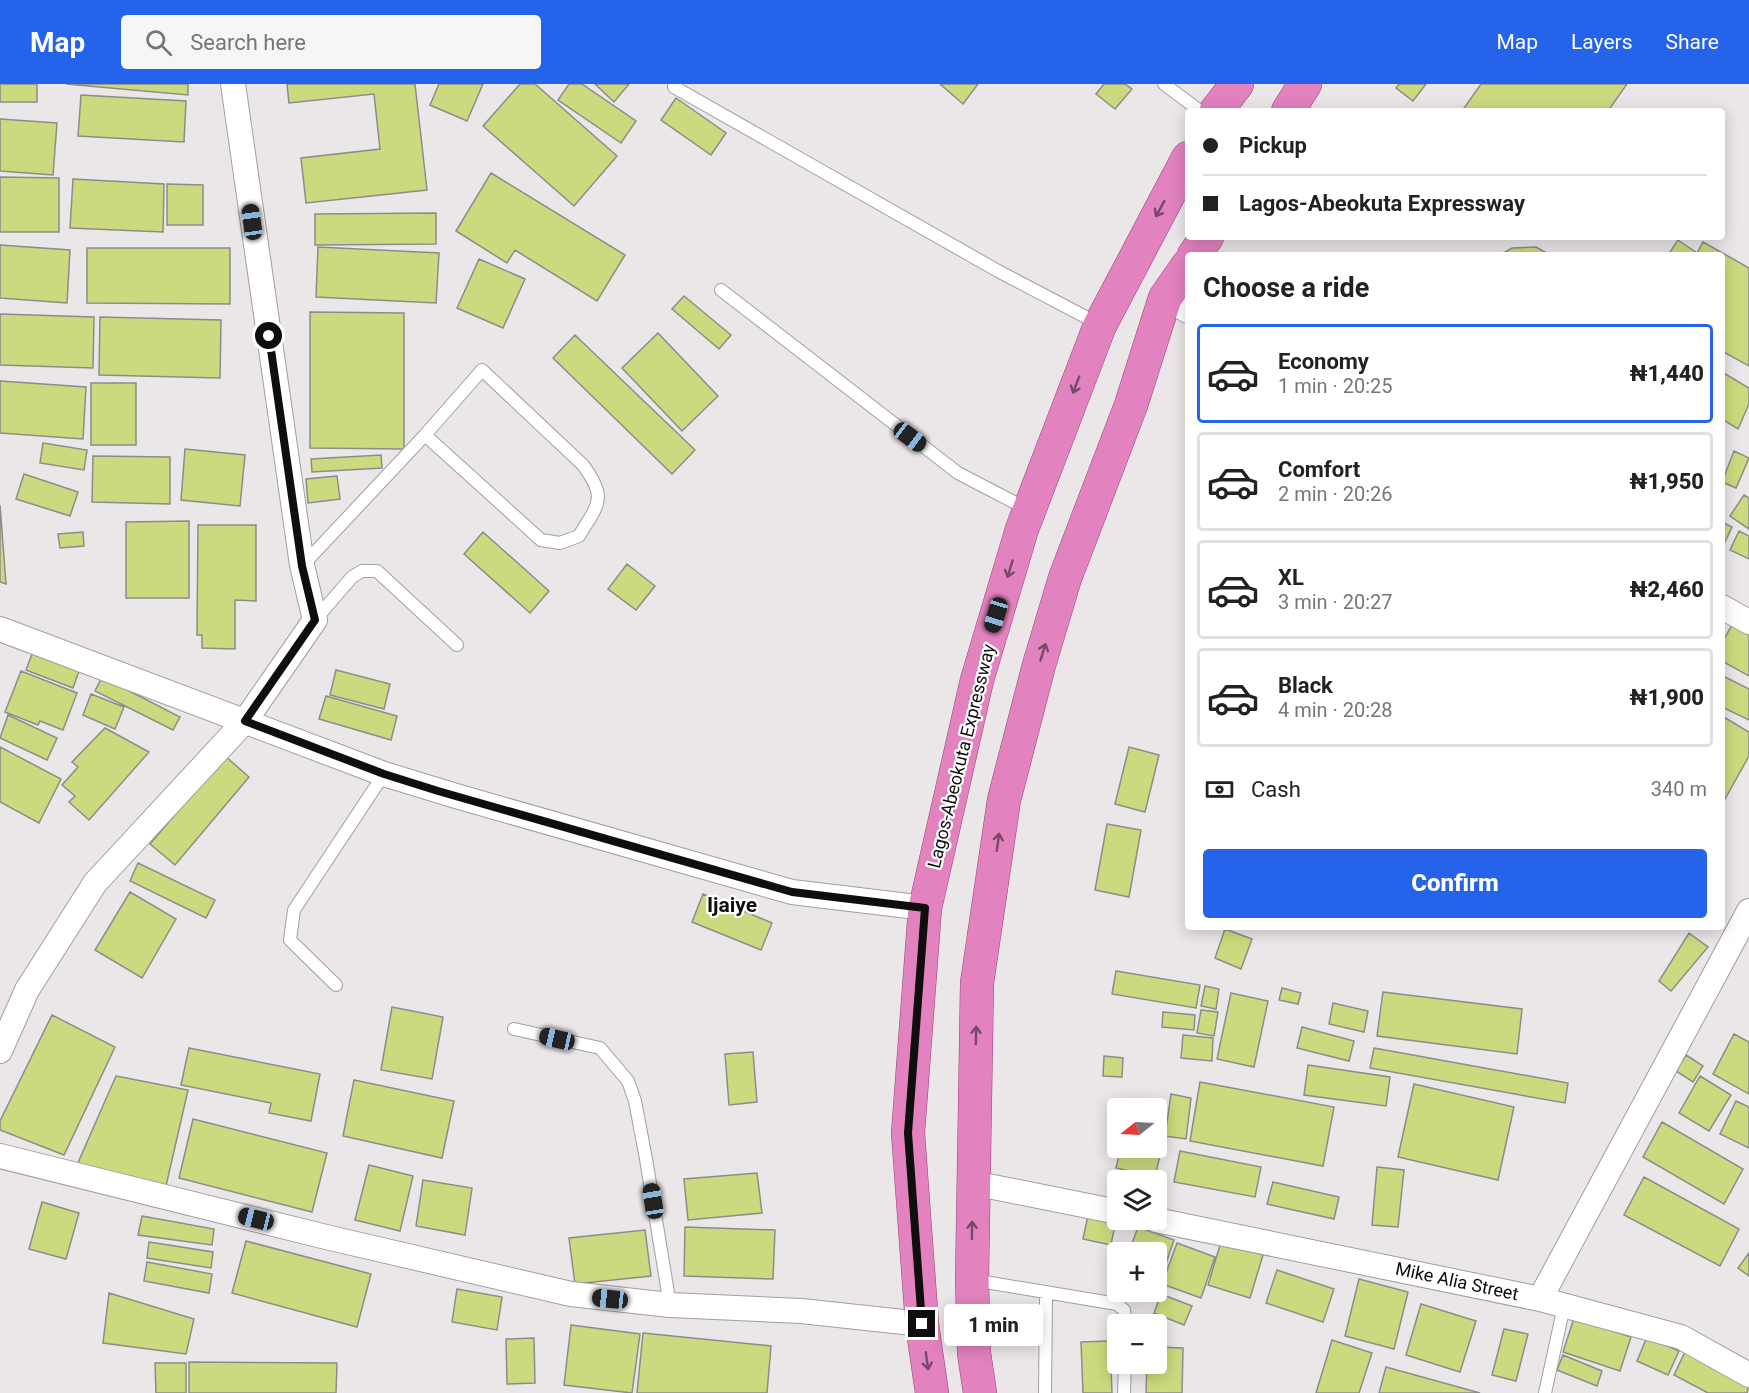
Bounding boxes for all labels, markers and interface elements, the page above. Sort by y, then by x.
search box [121,15,541,69]
text: Map [30,26,85,59]
icon: search [142,26,175,59]
text: Search here [190,30,306,55]
text: Map [1496,30,1538,54]
text: Layers [1571,30,1632,54]
text: Share [1665,30,1719,54]
text: Pickup [1239,133,1307,158]
text: Lagos-Abeokuta Expressway [1239,191,1525,216]
one-way arrow [1154,200,1165,218]
car [241,203,263,241]
text: Choose a ride [1203,272,1369,304]
route start [255,322,282,349]
icon: car [1206,347,1260,401]
text: Economy [1278,349,1369,374]
text: ₦1,440 [1630,361,1704,386]
text: 1 min · 20:25 [1278,374,1393,398]
one-way arrow [1070,376,1081,394]
car [890,419,930,455]
icon: car [1206,455,1260,509]
text: Comfort [1278,457,1360,482]
text: ₦1,950 [1630,469,1704,494]
text: 2 min · 20:26 [1278,482,1393,506]
one-way arrow [1004,559,1015,578]
icon: car [1206,563,1260,617]
text: XL [1278,565,1304,590]
text: ₦2,460 [1630,577,1704,602]
text: 3 min · 20:27 [1278,590,1393,614]
car [982,595,1010,635]
street label: Lagos-Abeokuta Expressway [923,641,999,870]
one-way arrow [1038,643,1049,662]
icon: car [1206,671,1260,725]
text: Black [1278,673,1333,698]
text: ₦1,900 [1630,685,1704,710]
text: 4 min · 20:28 [1278,698,1393,722]
icon: cash [1203,773,1236,806]
text: Cash [1251,777,1301,802]
text: 340 m [1651,777,1707,801]
one-way arrow [992,832,1003,852]
button: Confirm [1203,849,1707,918]
district label: Ijaiye [707,893,757,917]
car [537,1026,577,1052]
one-way arrow [970,1026,982,1046]
north arrow [1107,1098,1167,1158]
map controls [1107,1098,1167,1374]
button: layers [1107,1170,1167,1230]
car [641,1182,665,1220]
car [236,1206,276,1232]
one-way arrow [966,1221,978,1241]
button: + [1107,1242,1167,1302]
street label: Mike Alia Street [1394,1258,1521,1304]
car [591,1288,629,1310]
callout: 1 min [943,1303,1042,1345]
route end [908,1310,935,1337]
text: 1 min [968,1313,1019,1337]
button: − [1107,1314,1167,1374]
one-way arrow [921,1350,932,1370]

